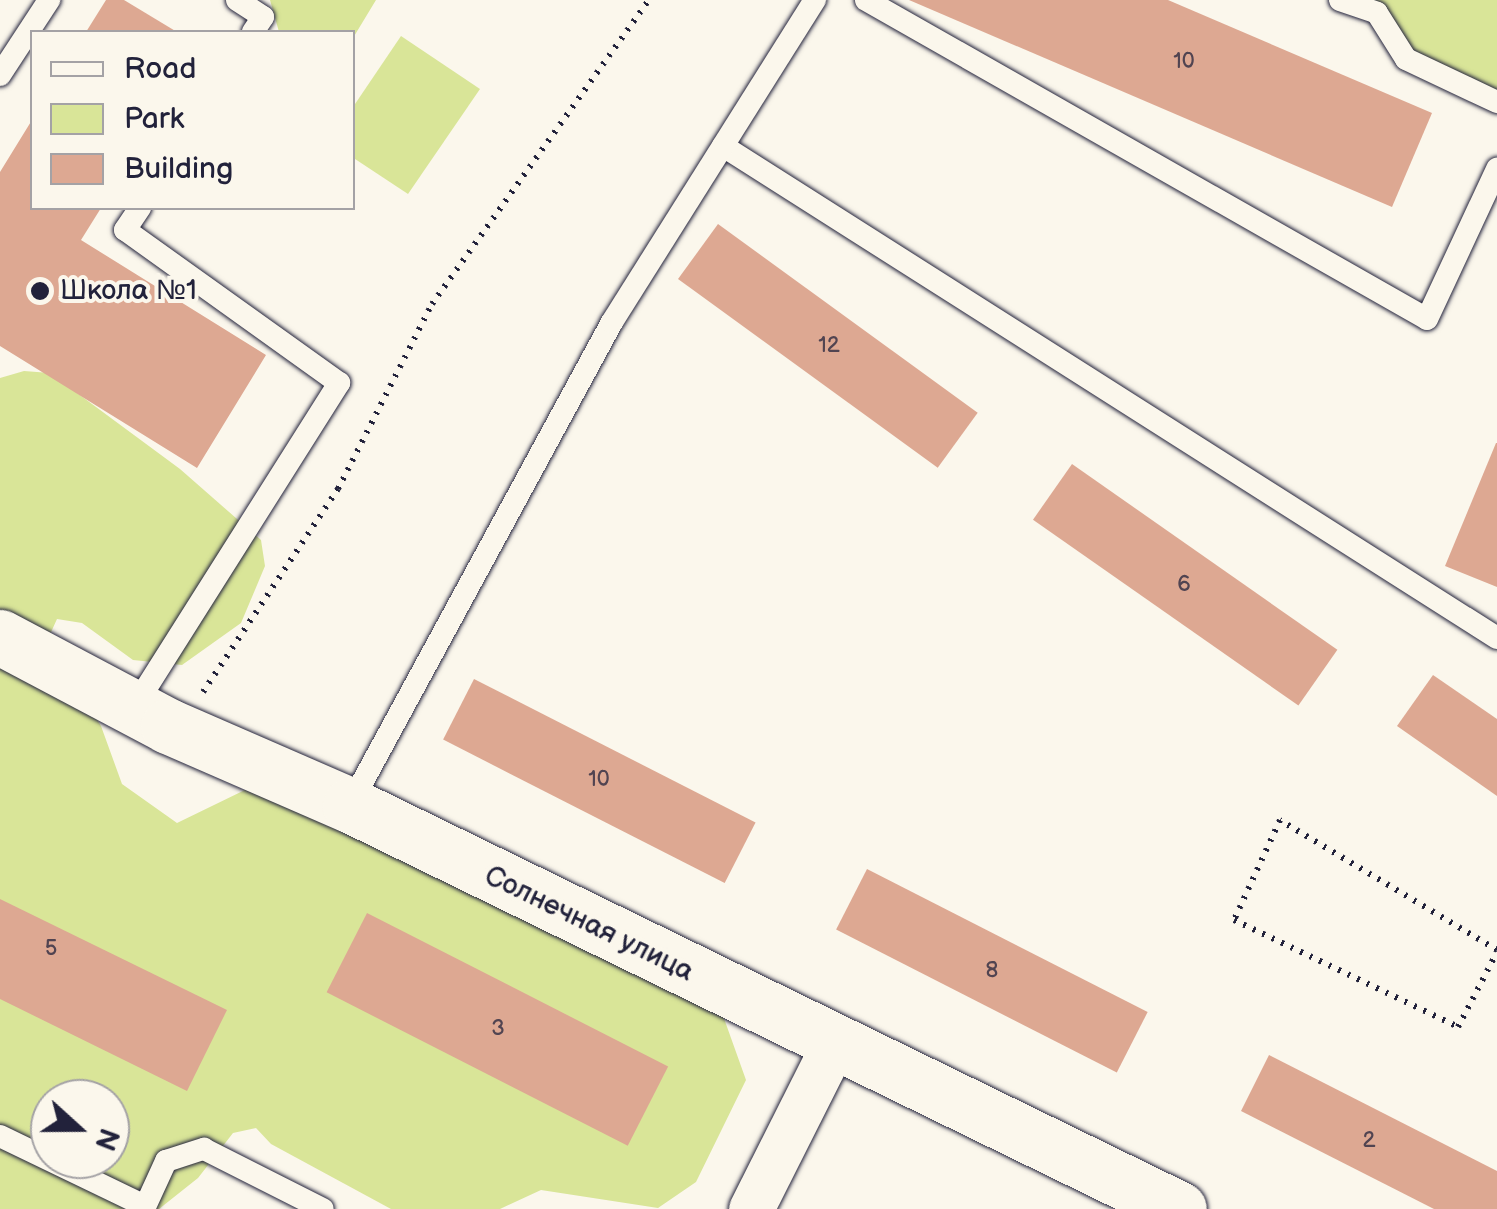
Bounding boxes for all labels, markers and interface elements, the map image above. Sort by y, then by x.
legend [30,30,355,210]
house number: 10 [1173,49,1195,75]
text: Road [124,51,197,87]
text: Park [124,101,184,137]
text: Building [124,151,233,187]
place label: Школа №1 [60,274,197,308]
marker: Школа №1 [29,280,51,302]
house number: 12 [818,333,840,359]
house number: 6 [1177,572,1191,598]
house number: 10 [588,767,610,793]
street label: Солнечная улица [479,859,699,989]
house number: 5 [45,936,57,962]
house number: 8 [986,958,998,984]
house number: 3 [491,1016,505,1042]
north arrow [30,1079,130,1179]
text: N [87,1123,126,1155]
house number: 2 [1363,1128,1375,1154]

